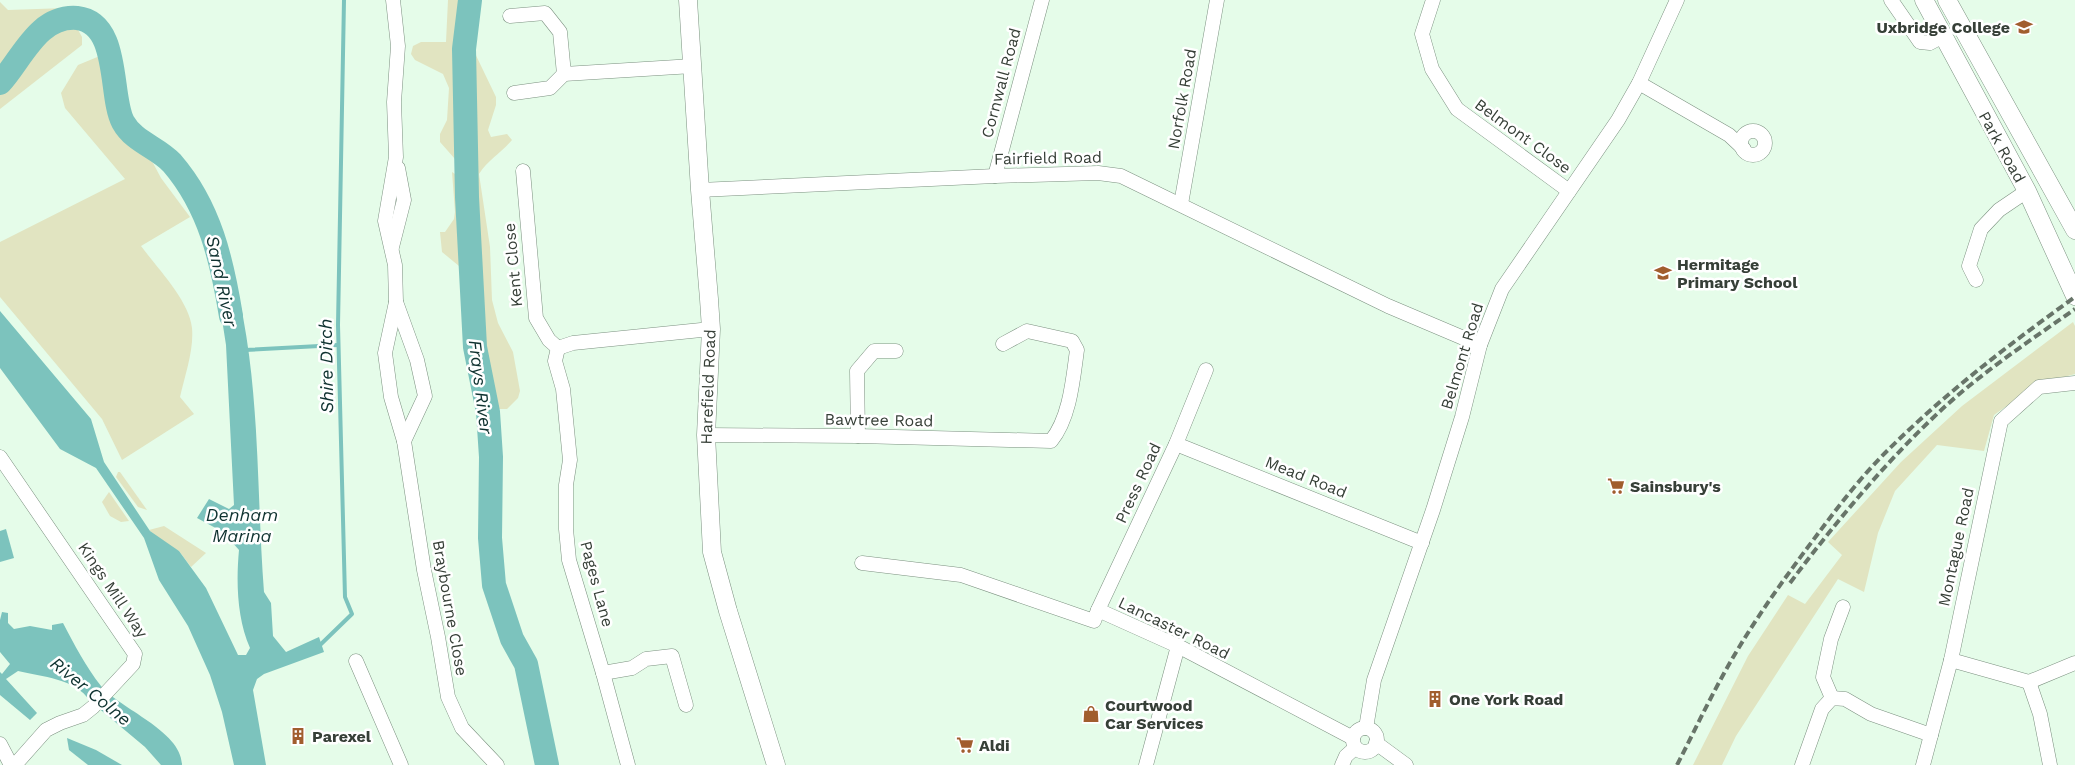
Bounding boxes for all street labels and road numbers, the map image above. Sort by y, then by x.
street label: Cornwall Road [977,26,1025,140]
street label: Norfolk Road [1164,47,1200,151]
street label: Belmont Close [1471,95,1575,177]
street label: Park Road [1975,108,2029,186]
street label: Fairfield Road [994,148,1102,168]
street label: Kent Close [500,222,526,308]
street label: Belmont Road [1437,300,1487,412]
street label: Harefield Road [696,329,720,445]
street label: Bawtree Road [825,410,933,430]
street label: Press Road [1111,440,1165,526]
street label: Mead Road [1262,452,1350,502]
street label: Montague Road [1934,486,1978,608]
street label: Kings Mill Way [74,539,152,642]
street label: Braybourne Close [429,539,471,677]
street label: Pages Lane [576,539,618,629]
street label: Lancaster Road [1115,593,1233,663]

